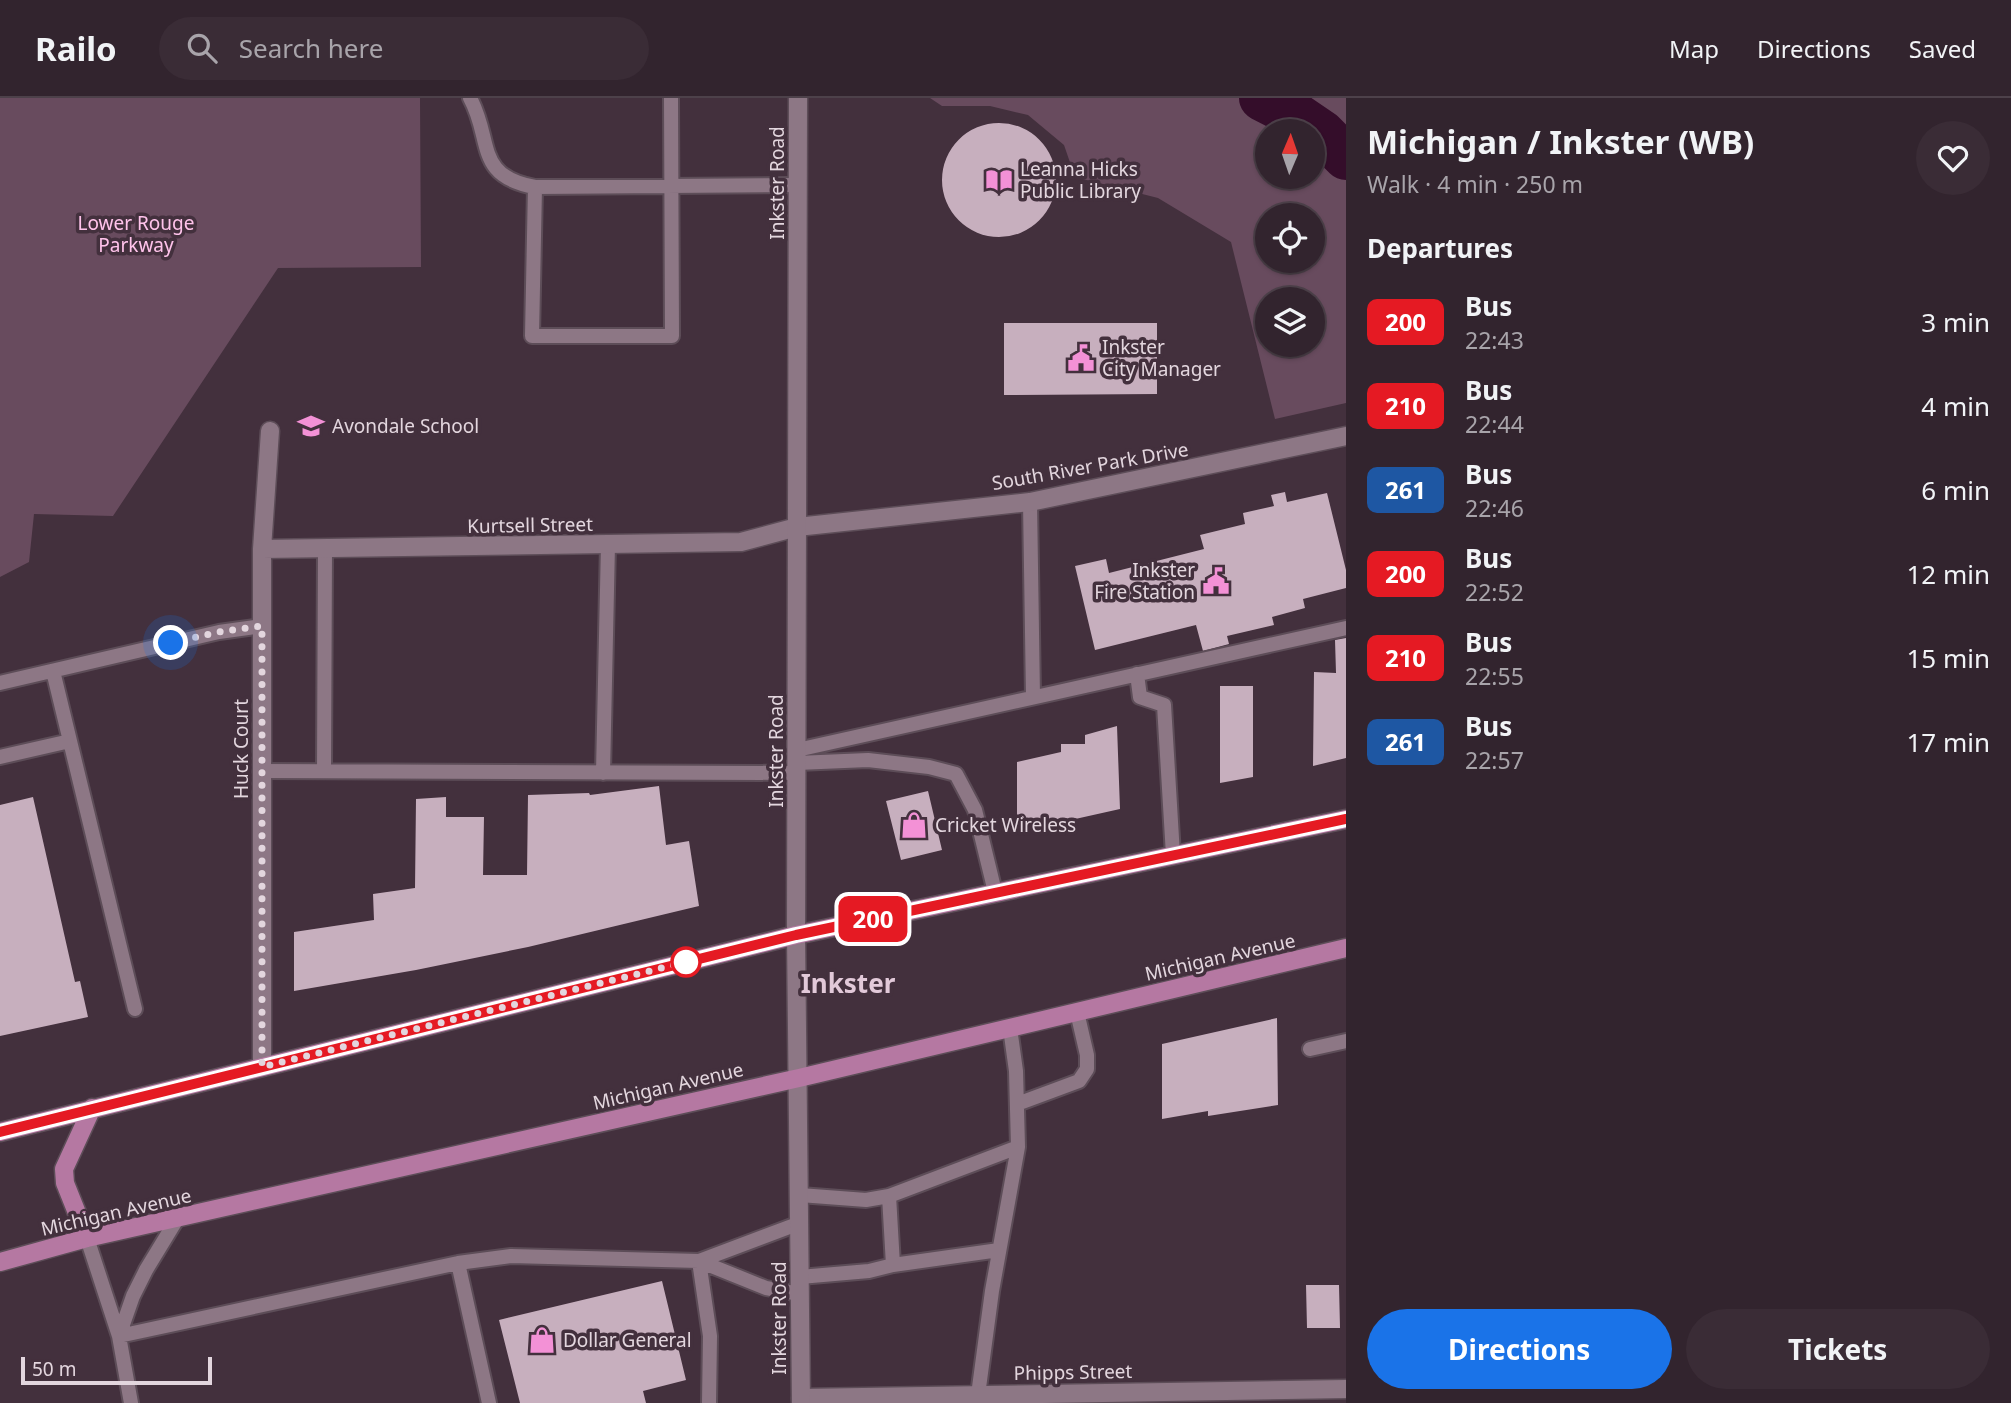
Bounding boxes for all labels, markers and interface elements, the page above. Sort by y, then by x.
search box [159,17,649,80]
text: Railo [35,26,117,71]
icon: search [183,29,221,67]
text: Search here [239,30,383,66]
text: Map [1669,32,1719,65]
text: Directions [1757,32,1871,65]
text: Saved [1909,32,1976,65]
north arrow [1255,119,1325,189]
map controls [1255,119,1325,357]
text: Michigan / Inkster (WB) [1367,119,1754,164]
button: heart [1916,121,1990,195]
street label: Inkster Road [764,126,790,240]
place label: Leanna Hicks Public Library [1020,156,1141,204]
library icon: Leanna Hicks Public Library [984,165,1014,195]
text: Walk · 4 min · 250 m [1367,168,1583,200]
button: locate [1255,203,1325,273]
park label: Lower Rouge Parkway [78,210,194,258]
text: Departures [1367,230,1513,266]
button: layers [1255,287,1325,357]
text: Bus [1465,288,1512,324]
text: 3 min [1921,304,1990,340]
text: 200 [1385,305,1426,338]
text: 22:43 [1465,324,1524,356]
place label: Inkster City Manager [1102,334,1221,382]
public building icon: Inkster City Manager [1066,343,1096,373]
text: Bus [1465,372,1512,408]
text: 4 min [1921,388,1990,424]
text: 210 [1385,389,1426,422]
text: 22:44 [1465,408,1524,440]
school or university icon: Avondale School [296,411,326,441]
place label: Avondale School [332,413,479,439]
street label: South River Park Drive [990,436,1190,496]
text: Bus [1465,456,1512,492]
text: 6 min [1921,472,1990,508]
text: 261 [1385,473,1426,506]
text: 22:46 [1465,492,1524,524]
street label: Kurtsell Street [467,511,593,539]
text: Bus [1465,540,1512,576]
text: 12 min [1906,556,1990,592]
place label: Inkster Fire Station [1094,557,1195,605]
text: 200 [1385,557,1426,590]
public building icon: Inkster Fire Station [1201,566,1231,596]
text: 22:52 [1465,576,1524,608]
text: Bus [1465,624,1512,660]
your location [153,625,188,660]
text: 15 min [1906,640,1990,676]
text: 210 [1385,641,1426,674]
text: 22:55 [1465,660,1524,692]
street label: Inkster Road [763,694,789,808]
street label: Huck Court [228,699,254,799]
text: Bus [1465,708,1512,744]
text: 17 min [1906,724,1990,760]
text: 261 [1385,725,1426,758]
text: 22:57 [1465,744,1524,776]
shop icon: Cricket Wireless [899,810,929,840]
place label: Cricket Wireless [935,812,1076,838]
line badge: 200 [833,896,913,942]
text: 200 [852,902,894,935]
street label: Michigan Avenue [1142,927,1298,987]
unlabelled marker [671,947,701,977]
district label: Inkster [801,965,896,1001]
street label: Michigan Avenue [590,1056,746,1116]
street label: Michigan Avenue [38,1182,194,1242]
street label: Inkster Road [766,1261,792,1375]
button: Directions [1367,1309,1672,1389]
button: Tickets [1686,1309,1990,1389]
shop icon: Dollar General [527,1325,557,1355]
place label: Dollar General [563,1327,692,1353]
scale bar [21,1354,212,1386]
text: 50 m [32,1356,76,1382]
street label: Phipps Street [1013,1358,1133,1386]

